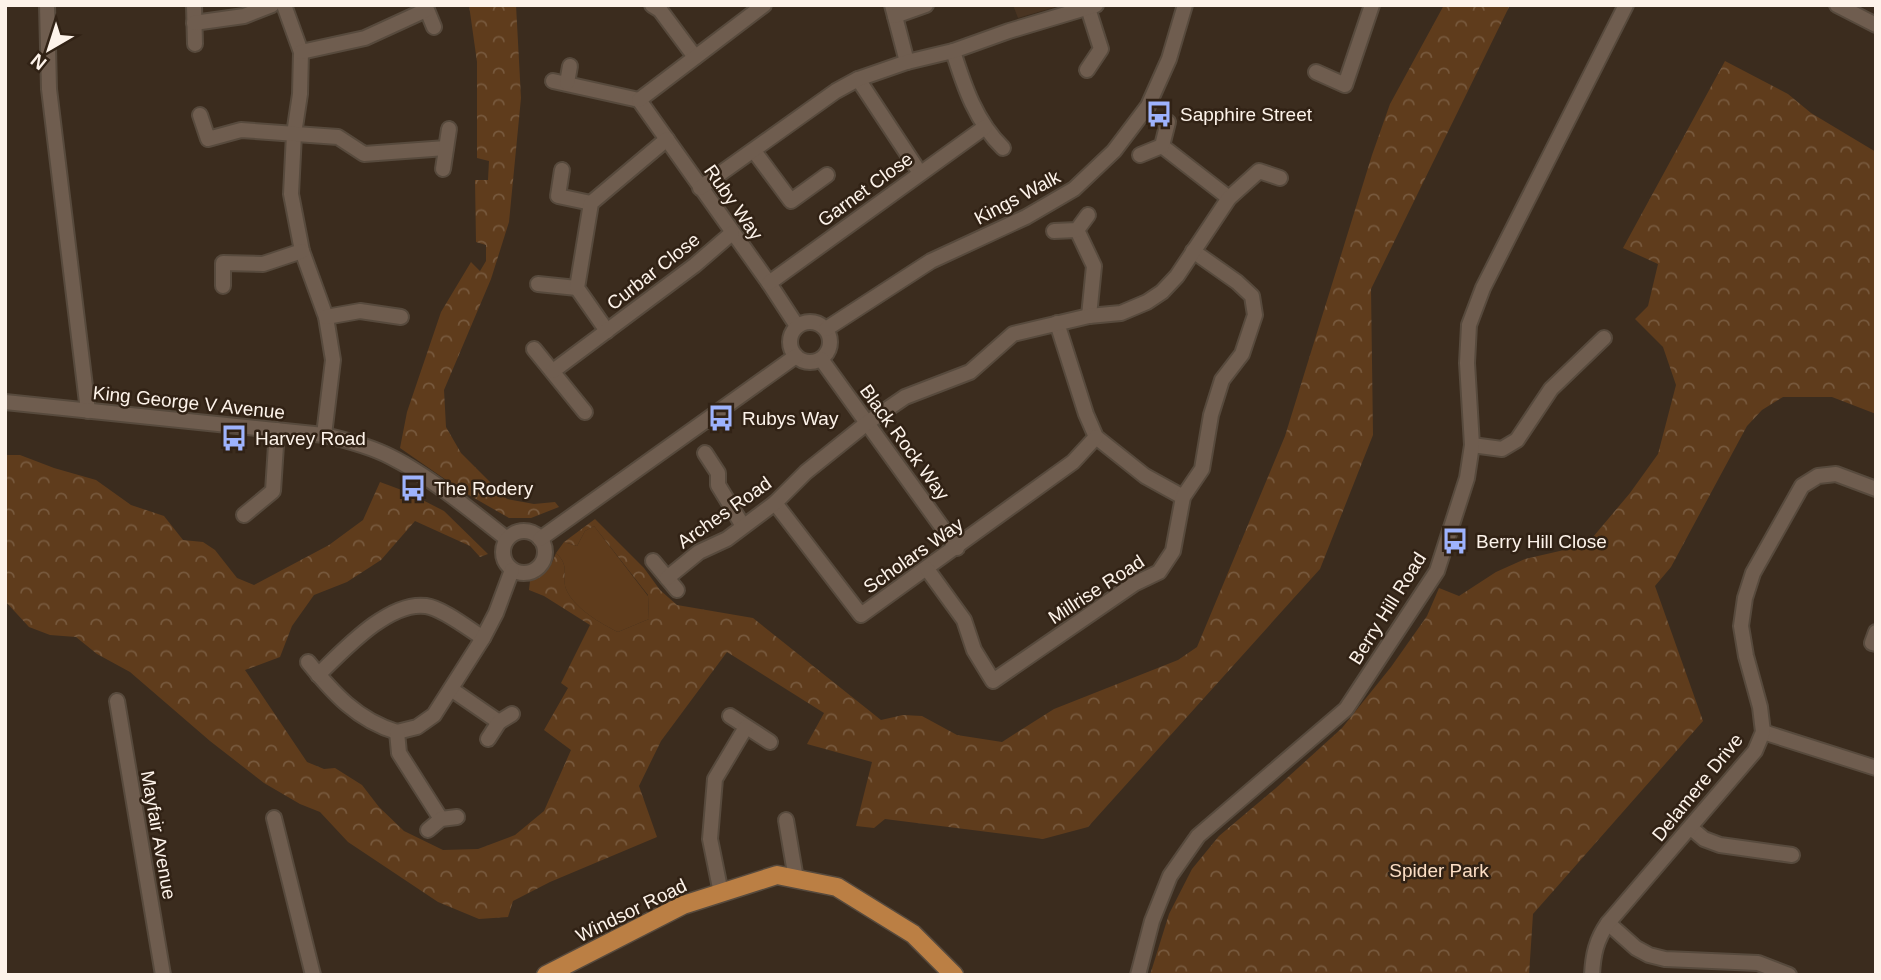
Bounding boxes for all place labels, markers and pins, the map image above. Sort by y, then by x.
bus stop icon: Sapphire Street [1144,99,1174,129]
place label: Sapphire Street [1180,104,1313,125]
bus stop icon: Rubys Way [706,403,736,433]
place label: Rubys Way [742,408,839,429]
bus stop icon: Harvey Road [219,423,249,453]
place label: Harvey Road [255,428,366,449]
bus stop icon: The Rodery [398,473,428,503]
place label: The Rodery [434,478,534,499]
bus stop icon: Berry Hill Close [1440,526,1470,556]
place label: Berry Hill Close [1476,531,1607,552]

